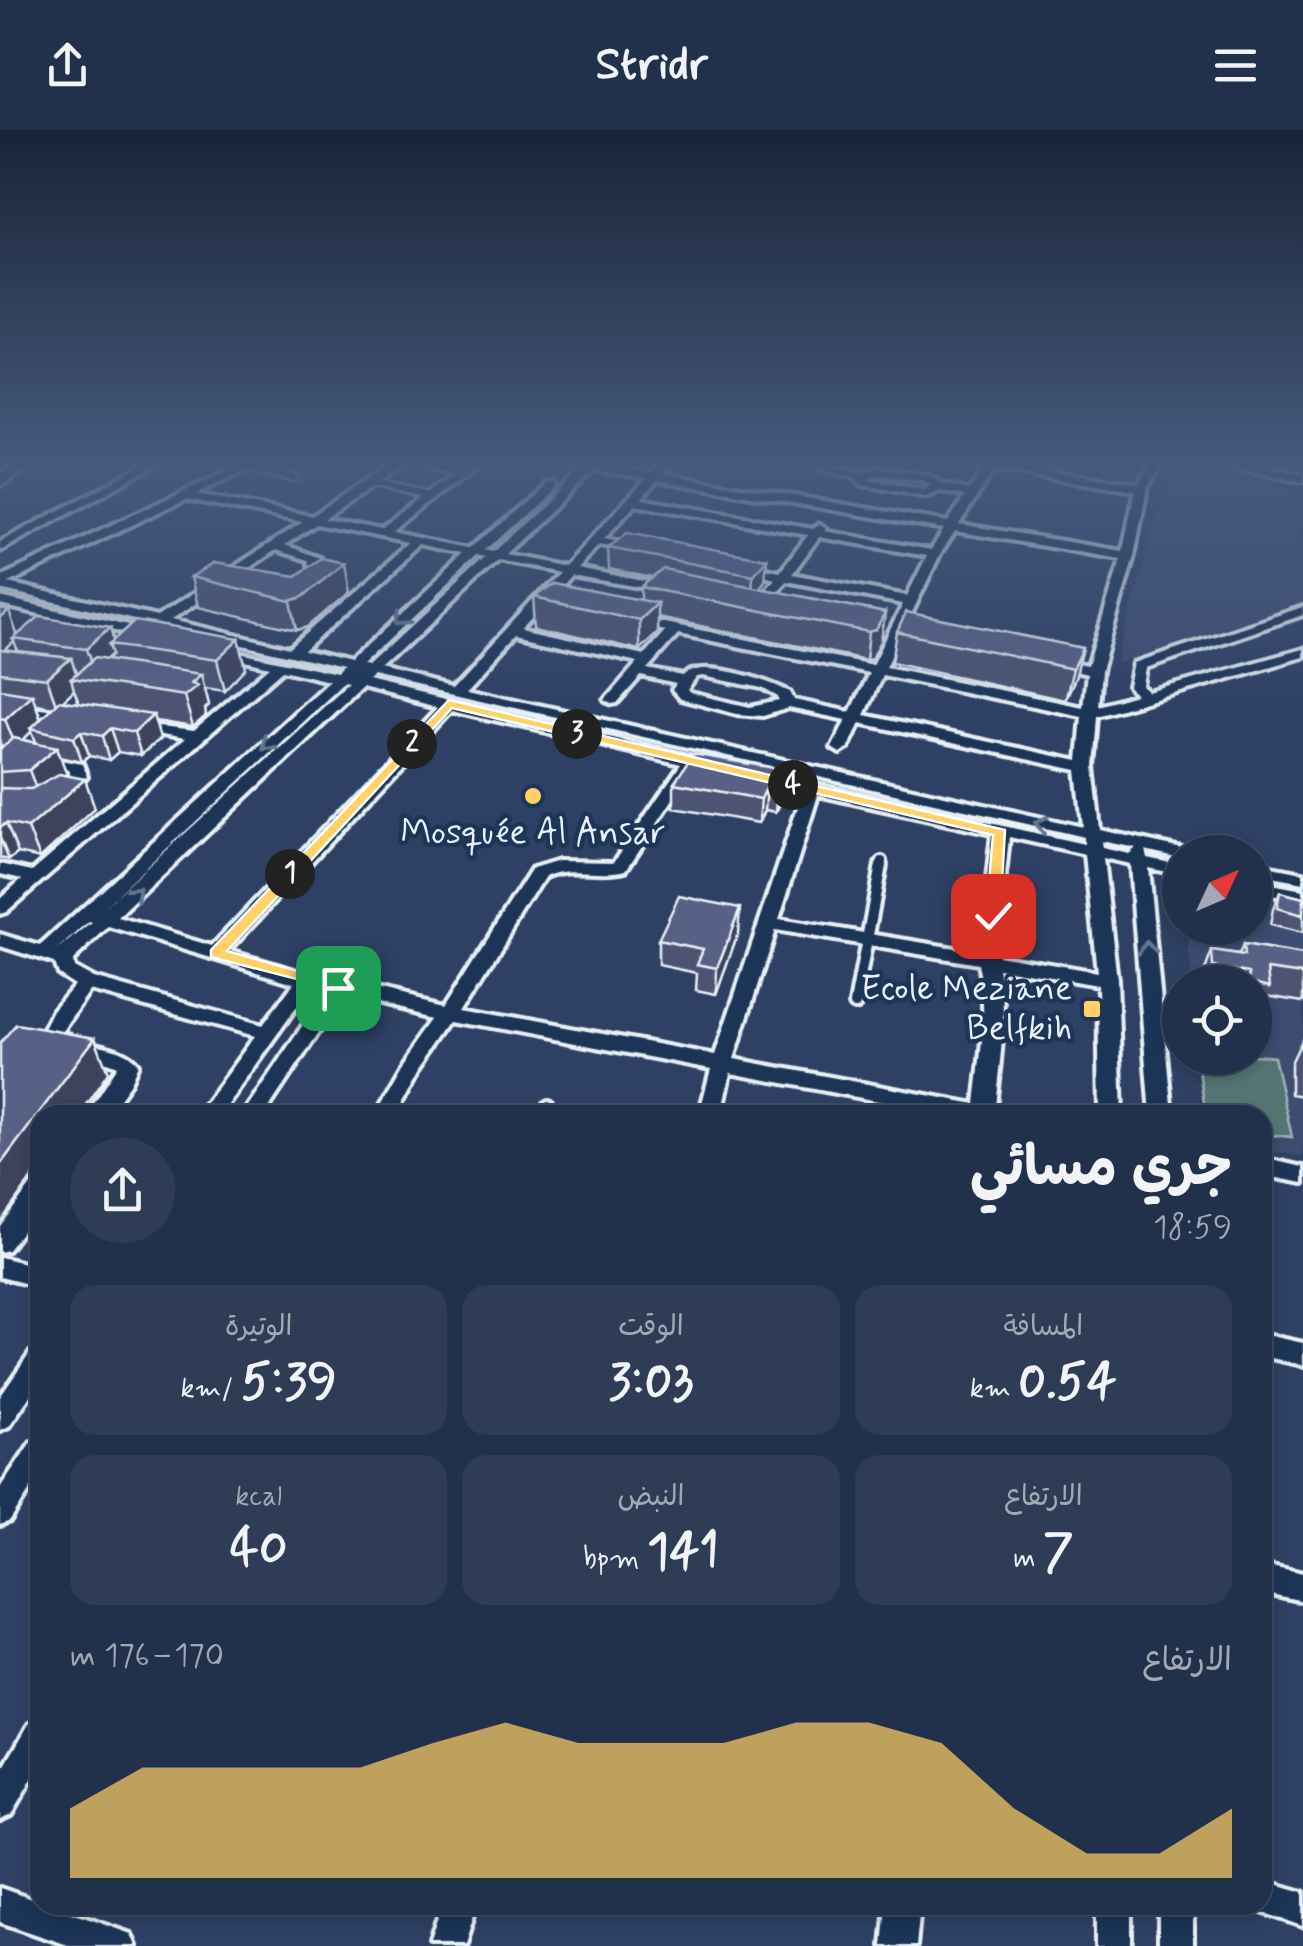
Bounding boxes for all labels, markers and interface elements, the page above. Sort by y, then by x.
text: Stridr [595,36,708,95]
icon: share [40,38,95,93]
icon: menu [1208,38,1263,93]
one-way arrow [395,607,413,625]
pin: 3 [552,709,602,759]
text: 3 [571,715,583,752]
pin: 2 [387,719,437,769]
text: 2 [405,725,419,762]
one-way arrow [261,732,279,750]
pin: 4 [768,760,818,810]
text: 4 [785,766,801,803]
marker: Mosquée Al Ansar [522,785,544,807]
place label: Mosquée Al Ansar [400,810,666,856]
one-way arrow [1033,815,1050,836]
north arrow [1162,835,1272,945]
map controls [1162,835,1272,1075]
pin: 1 [265,849,315,899]
text: 1 [284,855,296,892]
pin [951,874,1036,959]
one-way arrow [124,888,142,906]
icon: check [966,889,1021,944]
one-way arrow [1137,940,1159,956]
pin [296,946,381,1031]
icon: arrive [311,961,366,1016]
button: locate [1162,965,1272,1075]
place label: Ecole Meziane Belfkih [861,966,1072,1052]
marker: Ecole Meziane Belfkih [1081,998,1103,1020]
text: جري مسائي [970,1133,1232,1205]
button: share [70,1138,175,1243]
text: 18:59 [1153,1207,1232,1249]
text: الوتيرة [225,1309,292,1346]
text: الوقت [618,1309,684,1346]
text: المسافة [1003,1309,1083,1346]
text: 5:39 [241,1350,337,1416]
text: 3:03 [608,1350,694,1416]
text: 0.54 [1018,1350,1117,1416]
text: /km [180,1371,241,1408]
text: km [970,1371,1018,1408]
text: kcal [235,1479,282,1516]
text: النبض [618,1479,684,1516]
text: الارتفاع [1004,1479,1083,1516]
text: 40 [230,1516,288,1582]
text: 141 [647,1520,719,1586]
text: 7 [1043,1520,1073,1586]
text: bpm [583,1541,647,1578]
text: m [1013,1541,1043,1578]
text: 170–176 m [70,1635,224,1677]
text: الارتفاع [1142,1640,1232,1682]

